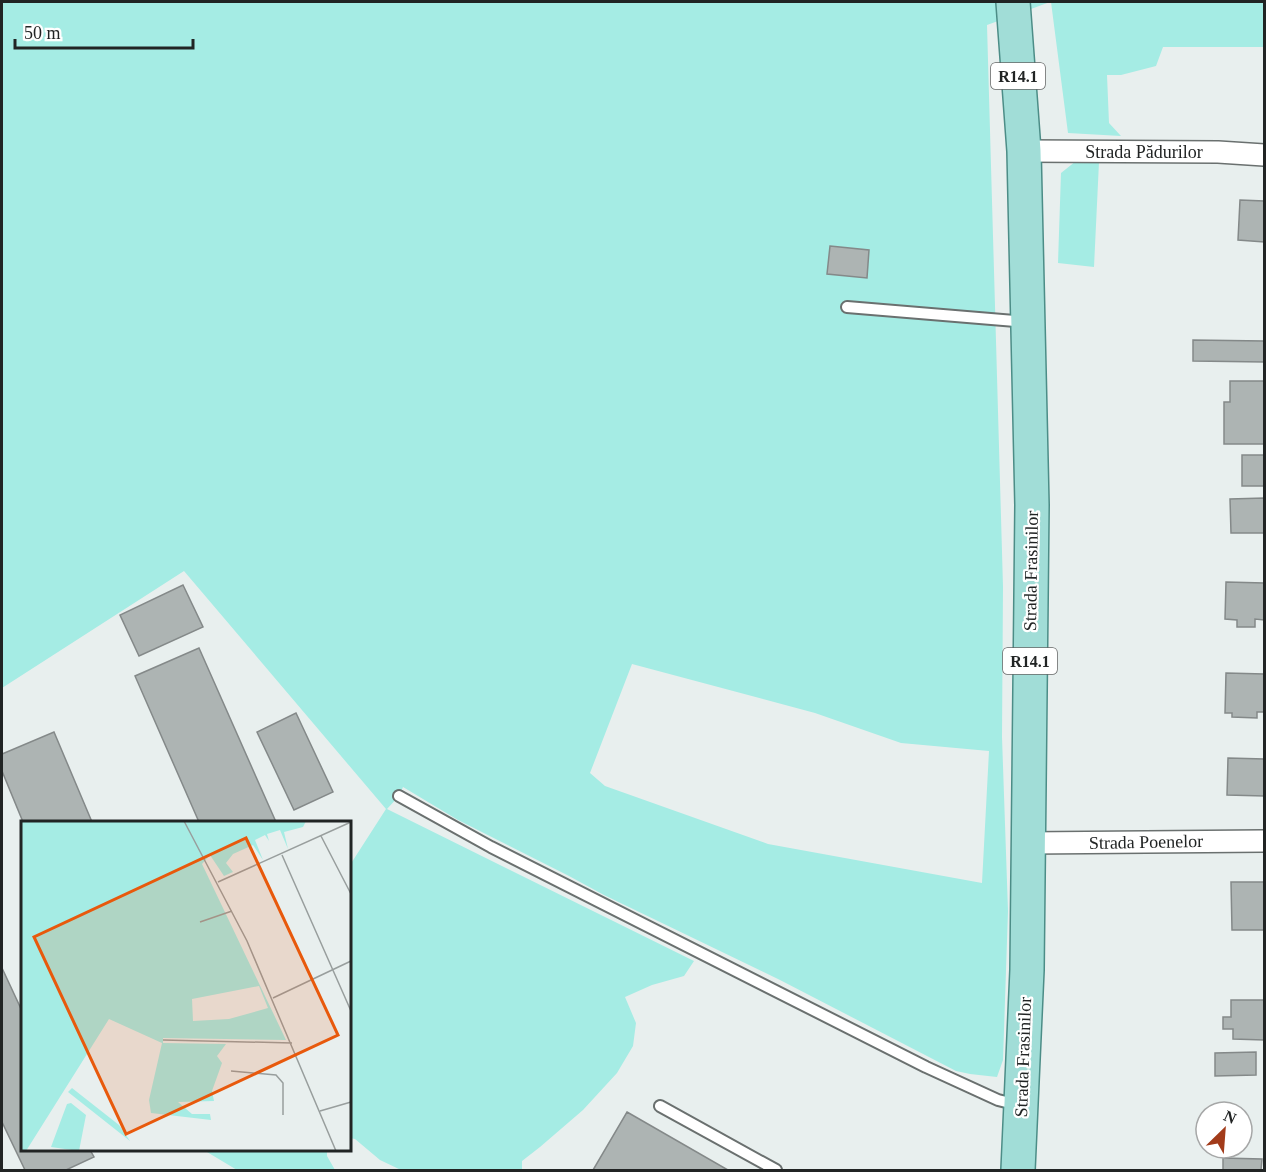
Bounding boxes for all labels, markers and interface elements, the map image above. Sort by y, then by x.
scale bar [15,12,194,50]
text: 50 m [24,23,61,43]
road number: R14.1 [991,63,1045,89]
street label: Strada Pădurilor [1085,142,1203,162]
street label: Strada Frasinilor [1020,511,1042,631]
road number: R14.1 [1003,648,1057,674]
inset map [21,821,351,1151]
street label: Strada Poenelor [1089,831,1203,853]
street label: Strada Frasinilor [1011,996,1035,1118]
north arrow [1194,1100,1254,1160]
text: N [1221,1107,1239,1127]

